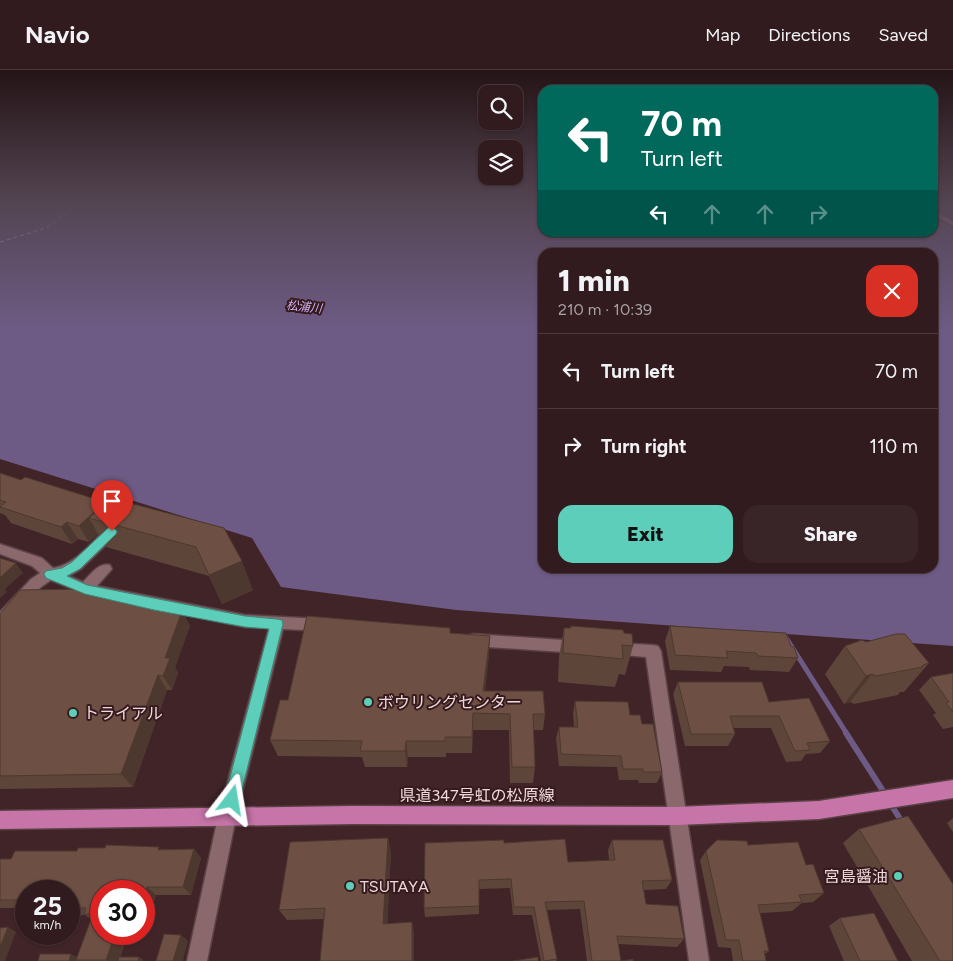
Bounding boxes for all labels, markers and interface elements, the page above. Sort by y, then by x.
text: Navio [25,20,90,49]
text: Map [705,24,740,46]
text: Directions [768,24,850,46]
text: Saved [878,24,928,46]
map controls [478,85,523,185]
button: search [478,85,523,130]
text: 70 m [641,103,722,145]
icon: left [558,105,623,170]
button: layers [478,140,523,185]
text: Turn left [641,145,723,172]
icon: left [645,200,673,228]
icon: ahead [698,200,726,228]
icon: ahead [751,200,779,228]
icon: right [804,200,832,228]
text: 1 min [558,262,630,299]
button: close [866,265,918,317]
water label: 松浦川 [285,298,325,316]
text: 210 m · 10:39 [558,300,652,319]
icon: left [558,357,586,385]
text: Turn left [601,360,675,383]
text: 70 m [875,360,918,383]
icon: right [558,432,586,460]
text: Turn right [601,435,687,458]
text: 110 m [869,435,918,458]
pin [91,480,133,531]
icon: arrive [98,487,126,515]
button: Exit [558,505,733,563]
button: Share [743,505,918,563]
place label: ボウリングセンター [378,693,522,712]
marker: ボウリングセンター [362,696,374,708]
place label: トライアル [83,704,163,723]
marker: トライアル [67,707,79,719]
position arrow [205,773,257,825]
street label: 県道347号虹の松原線 [399,786,555,805]
place label: 宮島醤油 [824,867,888,886]
marker: 宮島醤油 [892,870,904,882]
place label: TSUTAYA [360,877,429,896]
speed limit sign: 30 [90,880,155,945]
marker: TSUTAYA [344,880,356,892]
text: 25 [33,891,62,921]
text: km/h [34,918,61,932]

